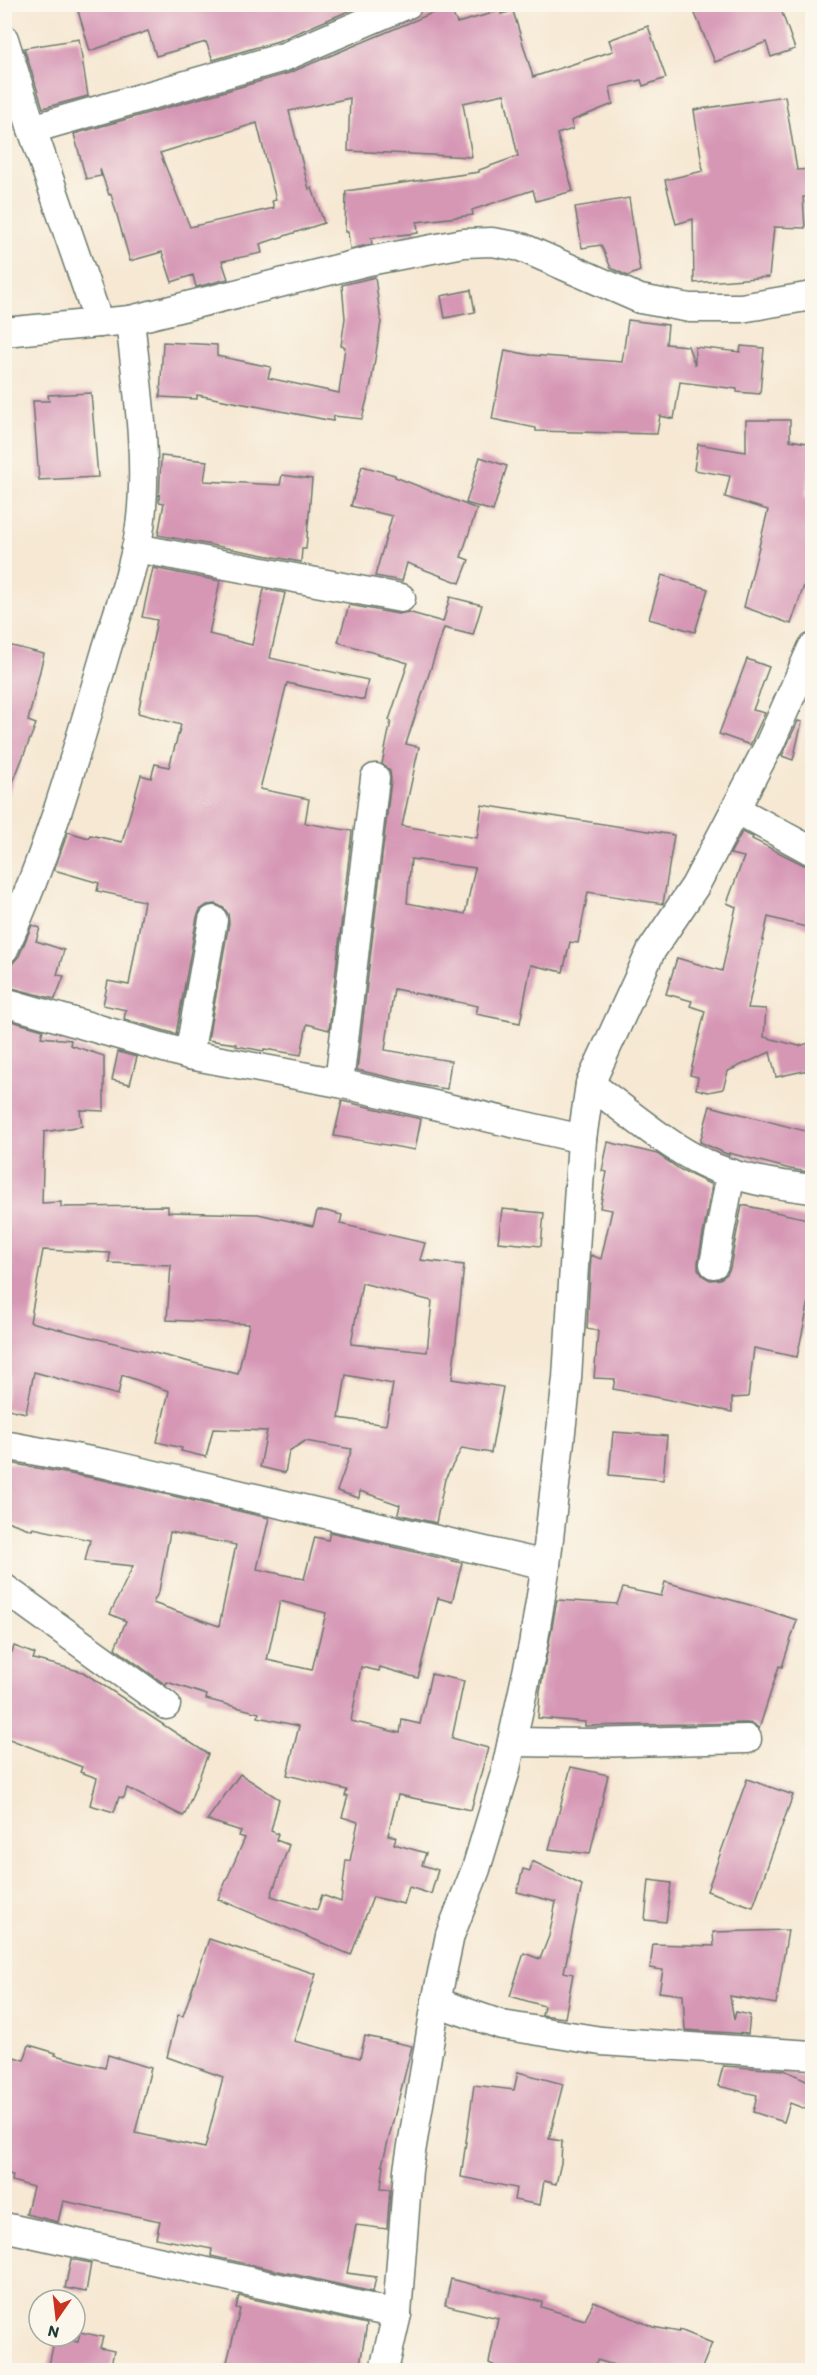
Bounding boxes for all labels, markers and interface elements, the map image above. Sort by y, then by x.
north arrow [27,2288,87,2348]
text: N [46,2322,61,2343]

